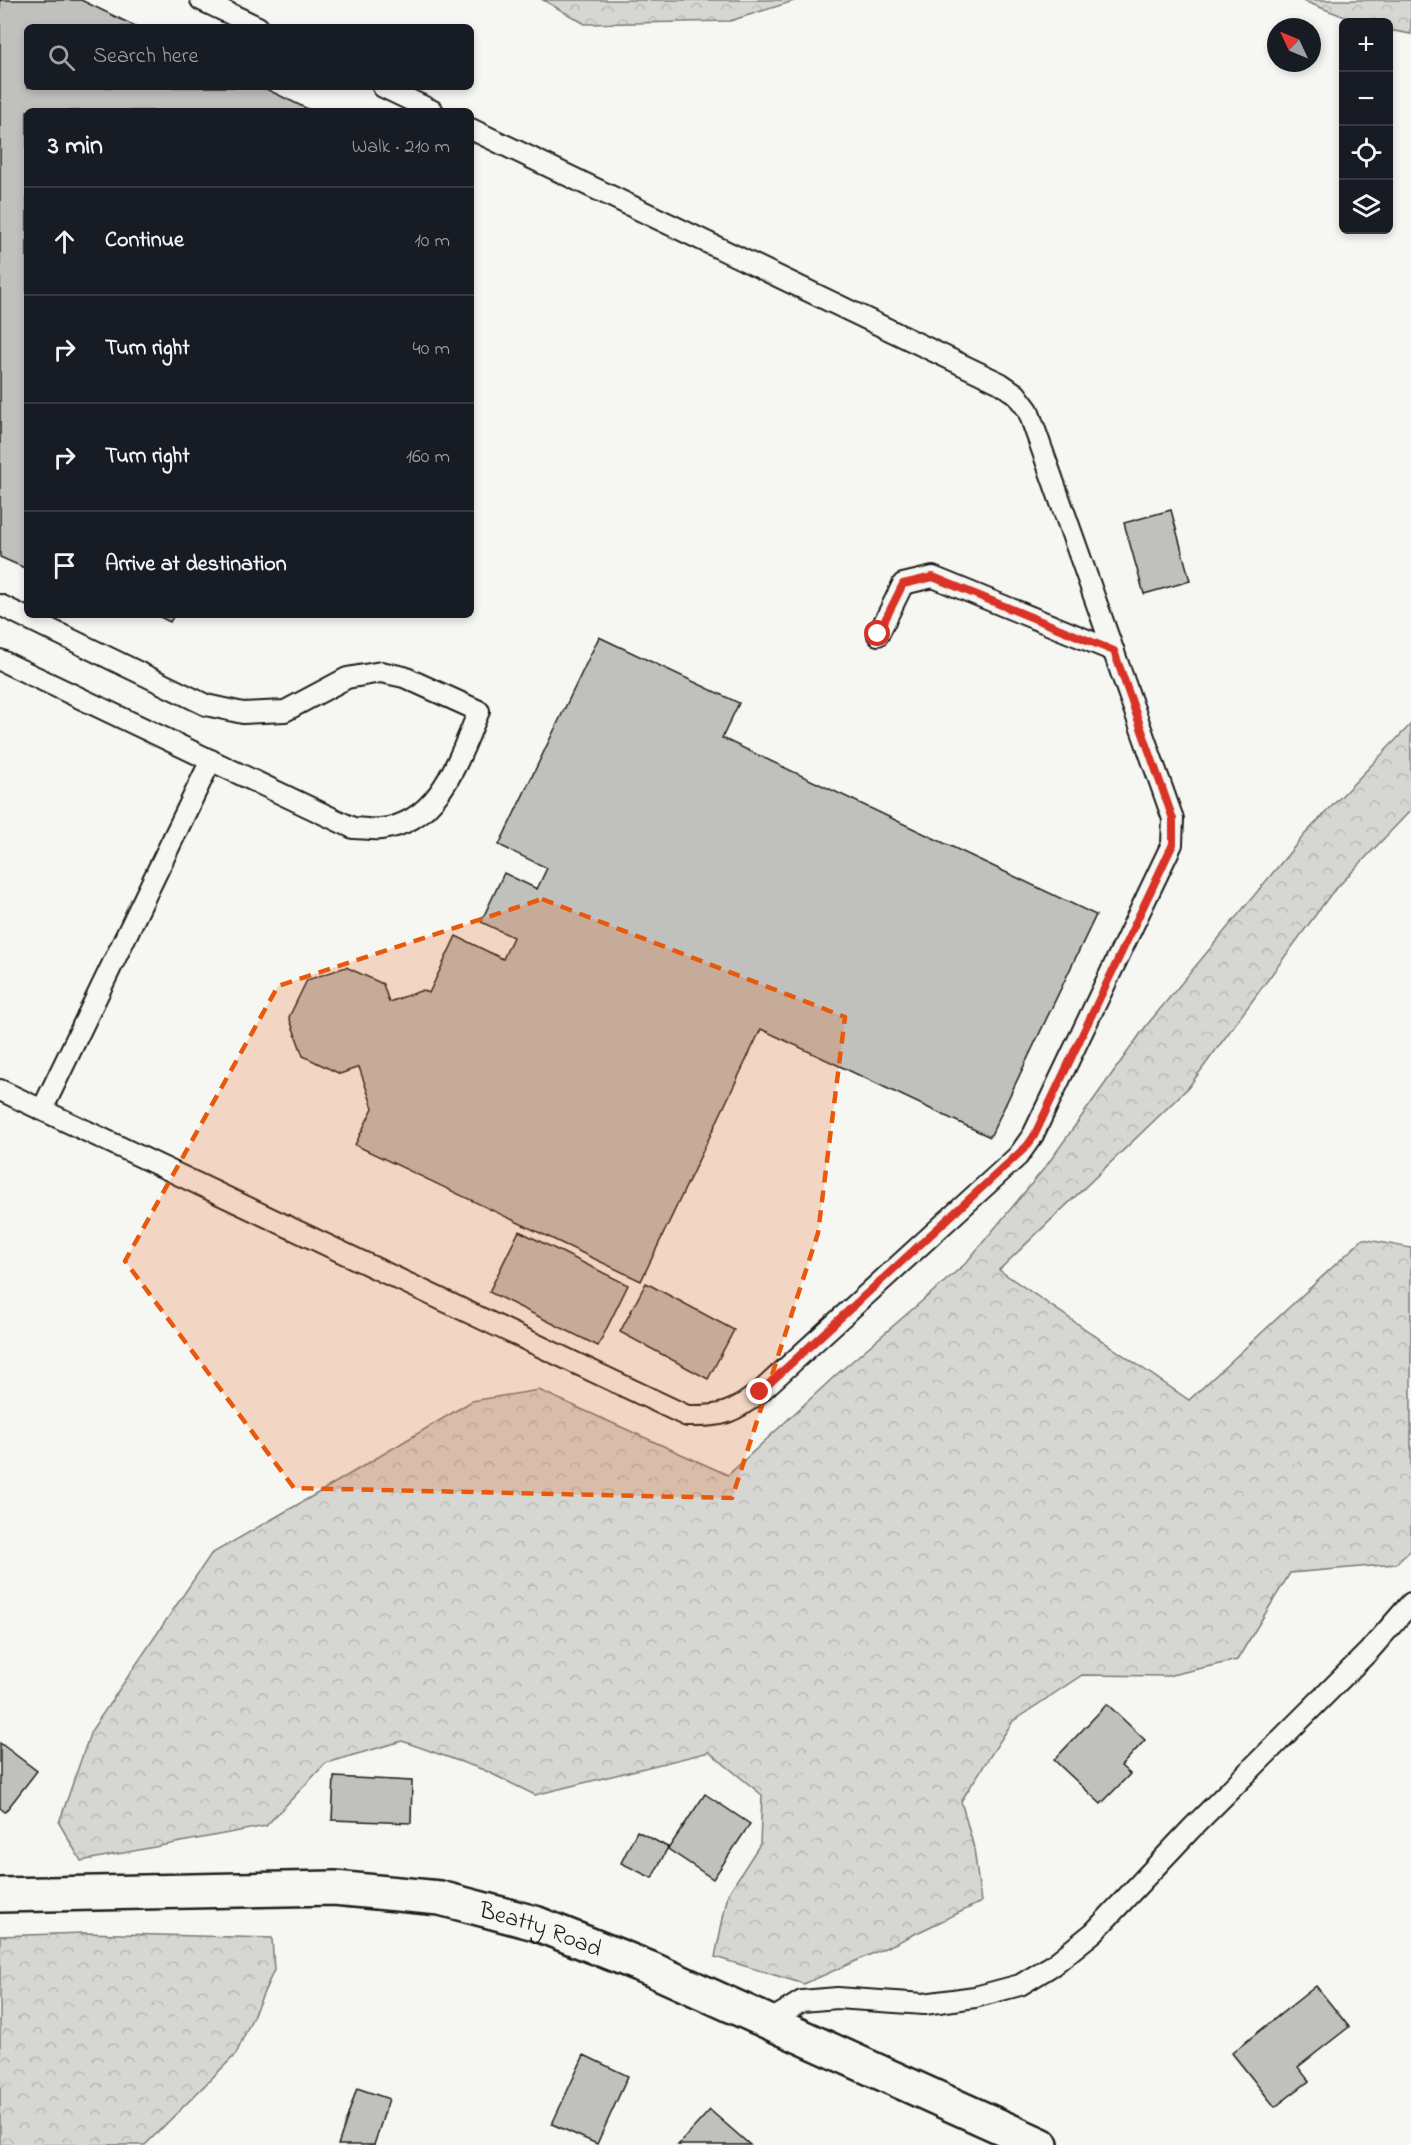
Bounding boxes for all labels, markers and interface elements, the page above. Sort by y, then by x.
north arrow [1267,18,1321,72]
map controls [1339,18,1393,234]
button: + [1339,18,1393,72]
search box [24,24,474,90]
icon: search [45,41,78,74]
text: Search here [93,41,198,73]
button: − [1339,72,1393,126]
button: locate [1339,126,1393,180]
text: 3 min [48,128,103,166]
text: Walk · 210 m [352,133,450,162]
button: layers [1339,180,1393,234]
icon: ahead [48,225,81,258]
text: Continue [105,225,184,257]
text: 10 m [414,227,450,256]
icon: right [48,333,81,366]
text: Turn right [105,333,190,365]
text: 40 m [413,335,450,364]
icon: right [48,441,81,474]
text: Turn right [105,441,190,473]
text: 160 m [406,443,450,472]
icon: arrive [48,549,81,582]
text: Arrive at destination [105,549,287,581]
route start [864,620,890,646]
route end [746,1378,772,1404]
street label: Beatty Road [474,1894,607,1968]

